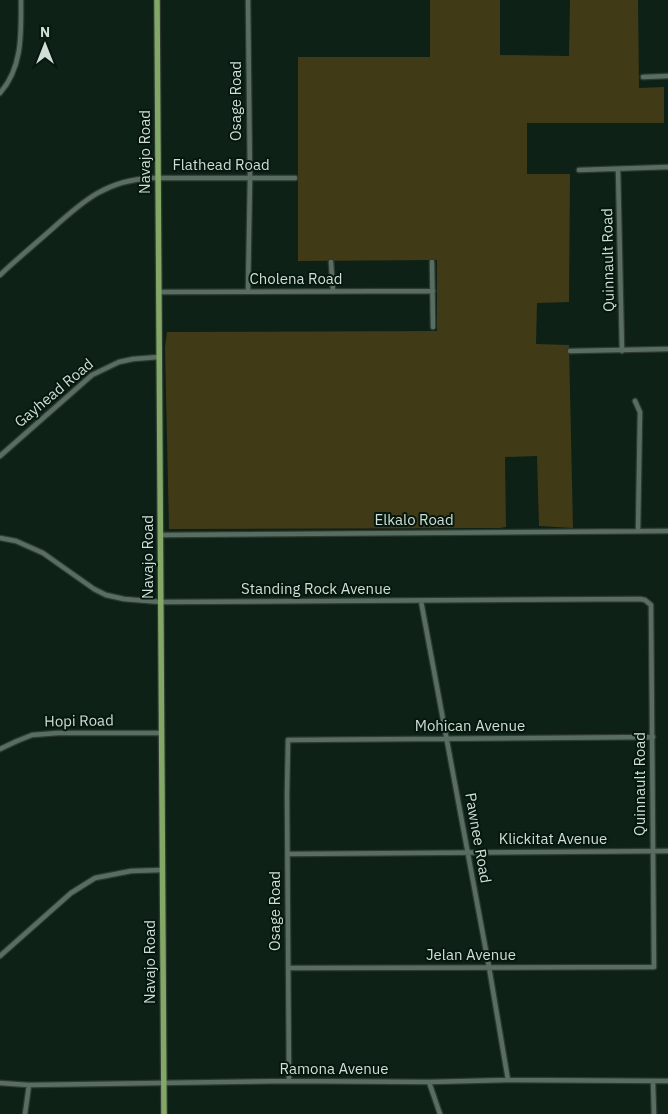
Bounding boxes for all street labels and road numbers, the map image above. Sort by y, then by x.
street label: Osage Road [226,61,245,141]
street label: Navajo Road [135,110,154,194]
street label: Flathead Road [172,155,270,174]
street label: Quinnault Road [597,208,618,312]
street label: Cholena Road [249,269,343,288]
street label: Gayhead Road [10,354,97,431]
street label: Elkalo Road [374,510,454,529]
street label: Navajo Road [138,515,157,599]
street label: Standing Rock Avenue [241,579,391,598]
street label: Hopi Road [44,710,114,731]
street label: Mohican Avenue [415,716,525,735]
street label: Quinnault Road [630,732,649,836]
street label: Pawnee Road [461,791,496,885]
street label: Klickitat Avenue [499,829,607,848]
street label: Osage Road [265,871,284,951]
street label: Navajo Road [140,920,159,1004]
street label: Jelan Avenue [426,945,516,964]
street label: Ramona Avenue [279,1059,389,1078]

